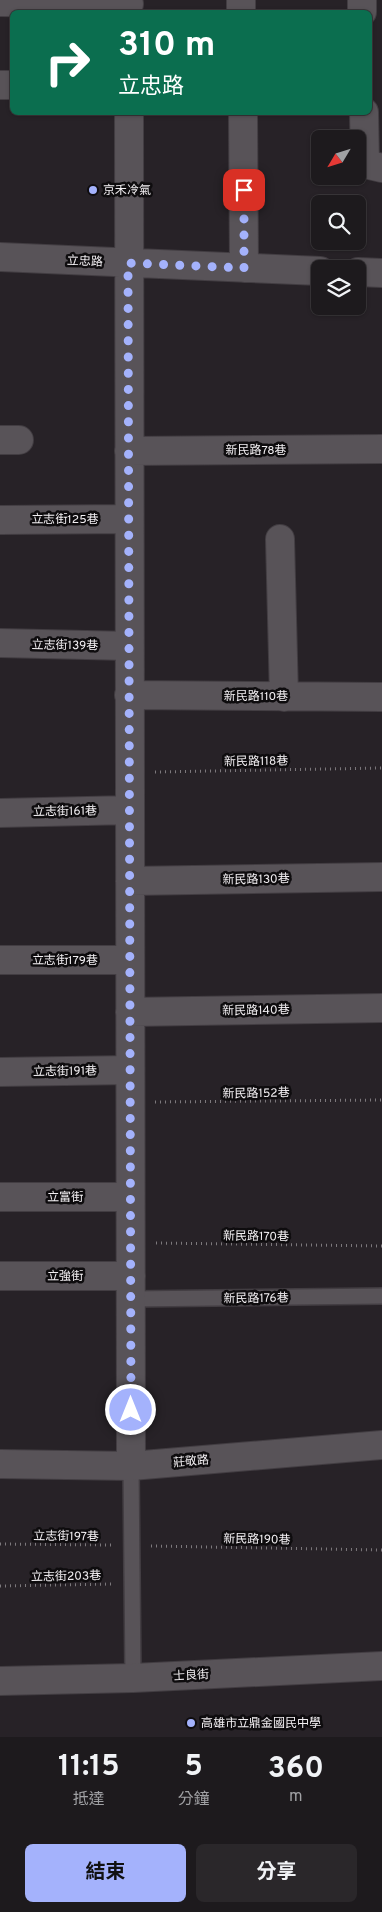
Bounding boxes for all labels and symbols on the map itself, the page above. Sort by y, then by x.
north arrow [311,130,366,185]
pin [223,169,265,211]
place label: 京禾冷氣 [103,183,151,199]
marker: 京禾冷氣 [87,184,99,196]
street label: 立忠路 [67,253,103,271]
street label: 新民路78巷 [225,443,287,459]
street label: 立志街125巷 [31,512,99,528]
street label: 立志街139巷 [32,637,98,655]
street label: 新民路110巷 [224,689,288,705]
street label: 新民路118巷 [224,753,288,771]
street label: 立志街161巷 [33,803,97,821]
street label: 新民路130巷 [222,871,290,889]
street label: 立志街179巷 [32,953,98,969]
street label: 新民路140巷 [222,1002,290,1020]
street label: 立志街191巷 [33,1063,97,1081]
street label: 新民路152巷 [222,1085,290,1103]
street label: 立富街 [47,1190,83,1206]
street label: 新民路170巷 [223,1228,289,1246]
street label: 立強街 [47,1269,83,1285]
street label: 新民路176巷 [223,1290,289,1308]
position arrow [104,1383,156,1435]
street label: 莊敬路 [172,1452,210,1472]
street label: 立志街197巷 [33,1528,99,1546]
street label: 新民路190巷 [223,1531,291,1549]
street label: 立志街203巷 [31,1568,101,1586]
street label: 士良街 [173,1667,209,1685]
place label: 高雄市立鼎金國民中學 [201,1716,321,1732]
marker: 高雄市立鼎金國民中學 [185,1717,197,1729]

